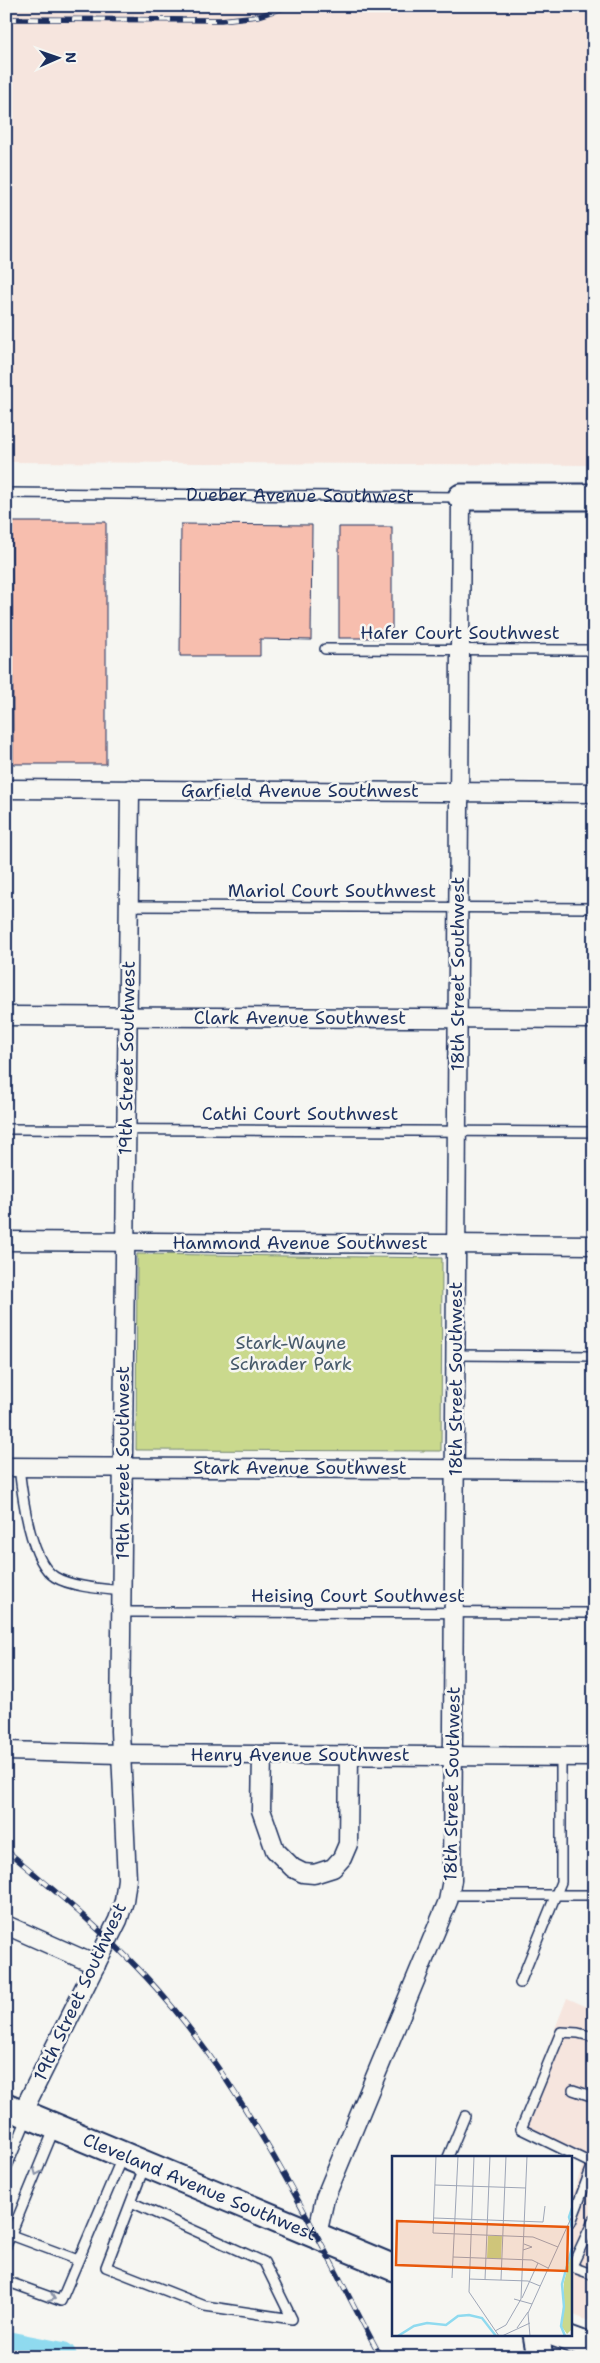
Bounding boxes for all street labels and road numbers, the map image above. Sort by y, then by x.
street label: Dueber Avenue Southwest [186,483,414,509]
street label: Hafer Court Southwest [360,621,560,645]
street label: Garfield Avenue Southwest [181,779,419,803]
street label: 18th Street Southwest [446,877,470,1071]
street label: Mariol Court Southwest [228,879,436,903]
street label: 19th Street Southwest [113,961,141,1155]
street label: Clark Avenue Southwest [194,1006,406,1030]
street label: Cathi Court Southwest [202,1102,398,1126]
street label: Hammond Avenue Southwest [172,1231,428,1255]
street label: 18th Street Southwest [444,1282,468,1476]
street label: 19th Street Southwest [111,1366,135,1560]
street label: Stark Avenue Southwest [193,1456,407,1480]
street label: Heising Court Southwest [251,1584,465,1608]
street label: 18th Street Southwest [438,1686,466,1882]
street label: Henry Avenue Southwest [190,1743,410,1767]
street label: 19th Street Southwest [28,1899,132,2085]
street label: Cleveland Avenue Southwest [79,2127,321,2246]

